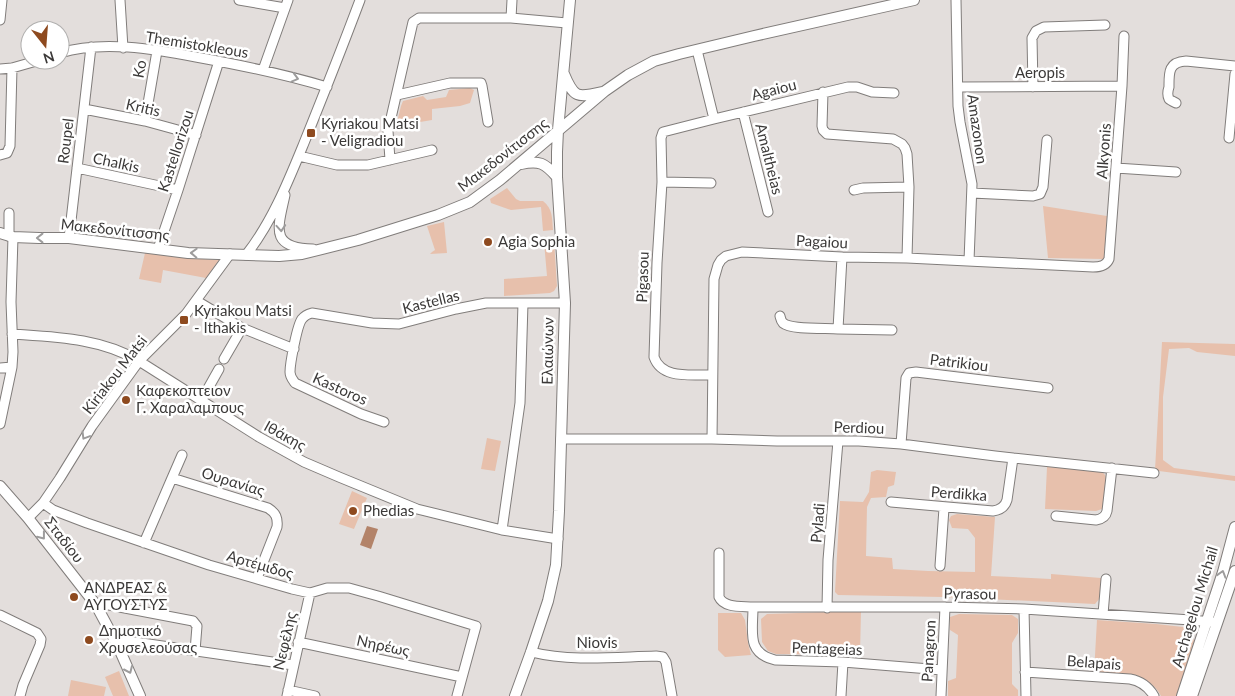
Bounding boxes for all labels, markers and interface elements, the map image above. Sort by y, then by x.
north arrow [20,20,70,70]
street label: Themistokleous [145,27,250,61]
text: N [41,48,57,68]
street label: Ko [129,58,149,79]
street label: Aeropis [1015,63,1065,81]
one-way arrow [290,72,299,83]
street label: Agaiou [749,75,798,103]
street label: Amazonon [964,93,992,165]
street label: Kritis [124,94,162,120]
street label: Kastellorizou [153,107,197,194]
street label: Μακεδονίτισσης [454,113,551,195]
place label: Kyriakou Matsi - Veligradiou [321,114,419,149]
street label: Roupel [53,117,77,165]
street label: Amaltheias [752,121,787,196]
street label: Alkyonis [1092,122,1114,179]
marker: Kyriakou Matsi - Veligradiou [305,127,317,139]
street label: Chalkis [91,148,141,176]
street label: Μακεδονίτισσης [60,214,170,244]
one-way arrow [275,224,286,232]
street label: Pagaiou [796,231,848,251]
place label: Agia Sophia [498,232,575,250]
one-way arrow [36,233,44,243]
marker: Agia Sophia [482,236,494,248]
one-way arrow [190,248,198,259]
street label: Pigasou [632,251,652,303]
street label: Kastellas [400,285,461,317]
place label: Kyriakou Matsi - Ithakis [194,301,292,336]
marker: Kyriakou Matsi - Ithakis [178,314,190,326]
street label: Ελαιώνων [537,317,557,385]
street label: Kiriakou Matsi [78,332,150,417]
street label: Patrikiou [929,350,989,375]
street label: Kastoros [310,368,370,408]
place label: Καφεκοπτειον Γ. Χαραλαμπους [136,381,244,416]
marker: Καφεκοπτειον Γ. Χαραλαμπους [120,394,132,406]
street label: Ιθάκης [261,416,310,454]
street label: Perdiou [833,417,885,437]
one-way arrow [82,431,92,440]
street label: Ουρανίας [200,463,267,499]
street label: Perdikka [930,482,988,504]
place label: Phedias [363,501,414,519]
street label: Pyladi [806,502,828,543]
marker: Phedias [347,505,359,517]
street label: Σταδίου [41,513,88,566]
one-way arrow [36,530,45,540]
street label: Archagelou Michail [1167,544,1221,669]
street label: Αρτέμιδος [225,546,296,582]
one-way arrow [1217,571,1227,579]
place label: ΑΝΔΡΕΑΣ & ΑΥΓΟΥΣΤΥΣ [84,578,168,613]
street label: Pyrasou [943,584,997,602]
marker: ΑΝΔΡΕΑΣ & ΑΥΓΟΥΣΤΥΣ [68,591,80,603]
street label: Νεφέλης [269,610,299,672]
street label: Panagron [917,620,939,682]
place label: Δημοτικό Χρυσελεούσας [99,621,197,656]
street label: Νηρέως [355,631,411,659]
street label: Niovis [576,633,618,651]
marker: Δημοτικό Χρυσελεούσας [83,634,95,646]
street label: Pentageias [791,638,863,658]
street label: Belapais [1066,651,1122,673]
one-way arrow [122,665,133,674]

